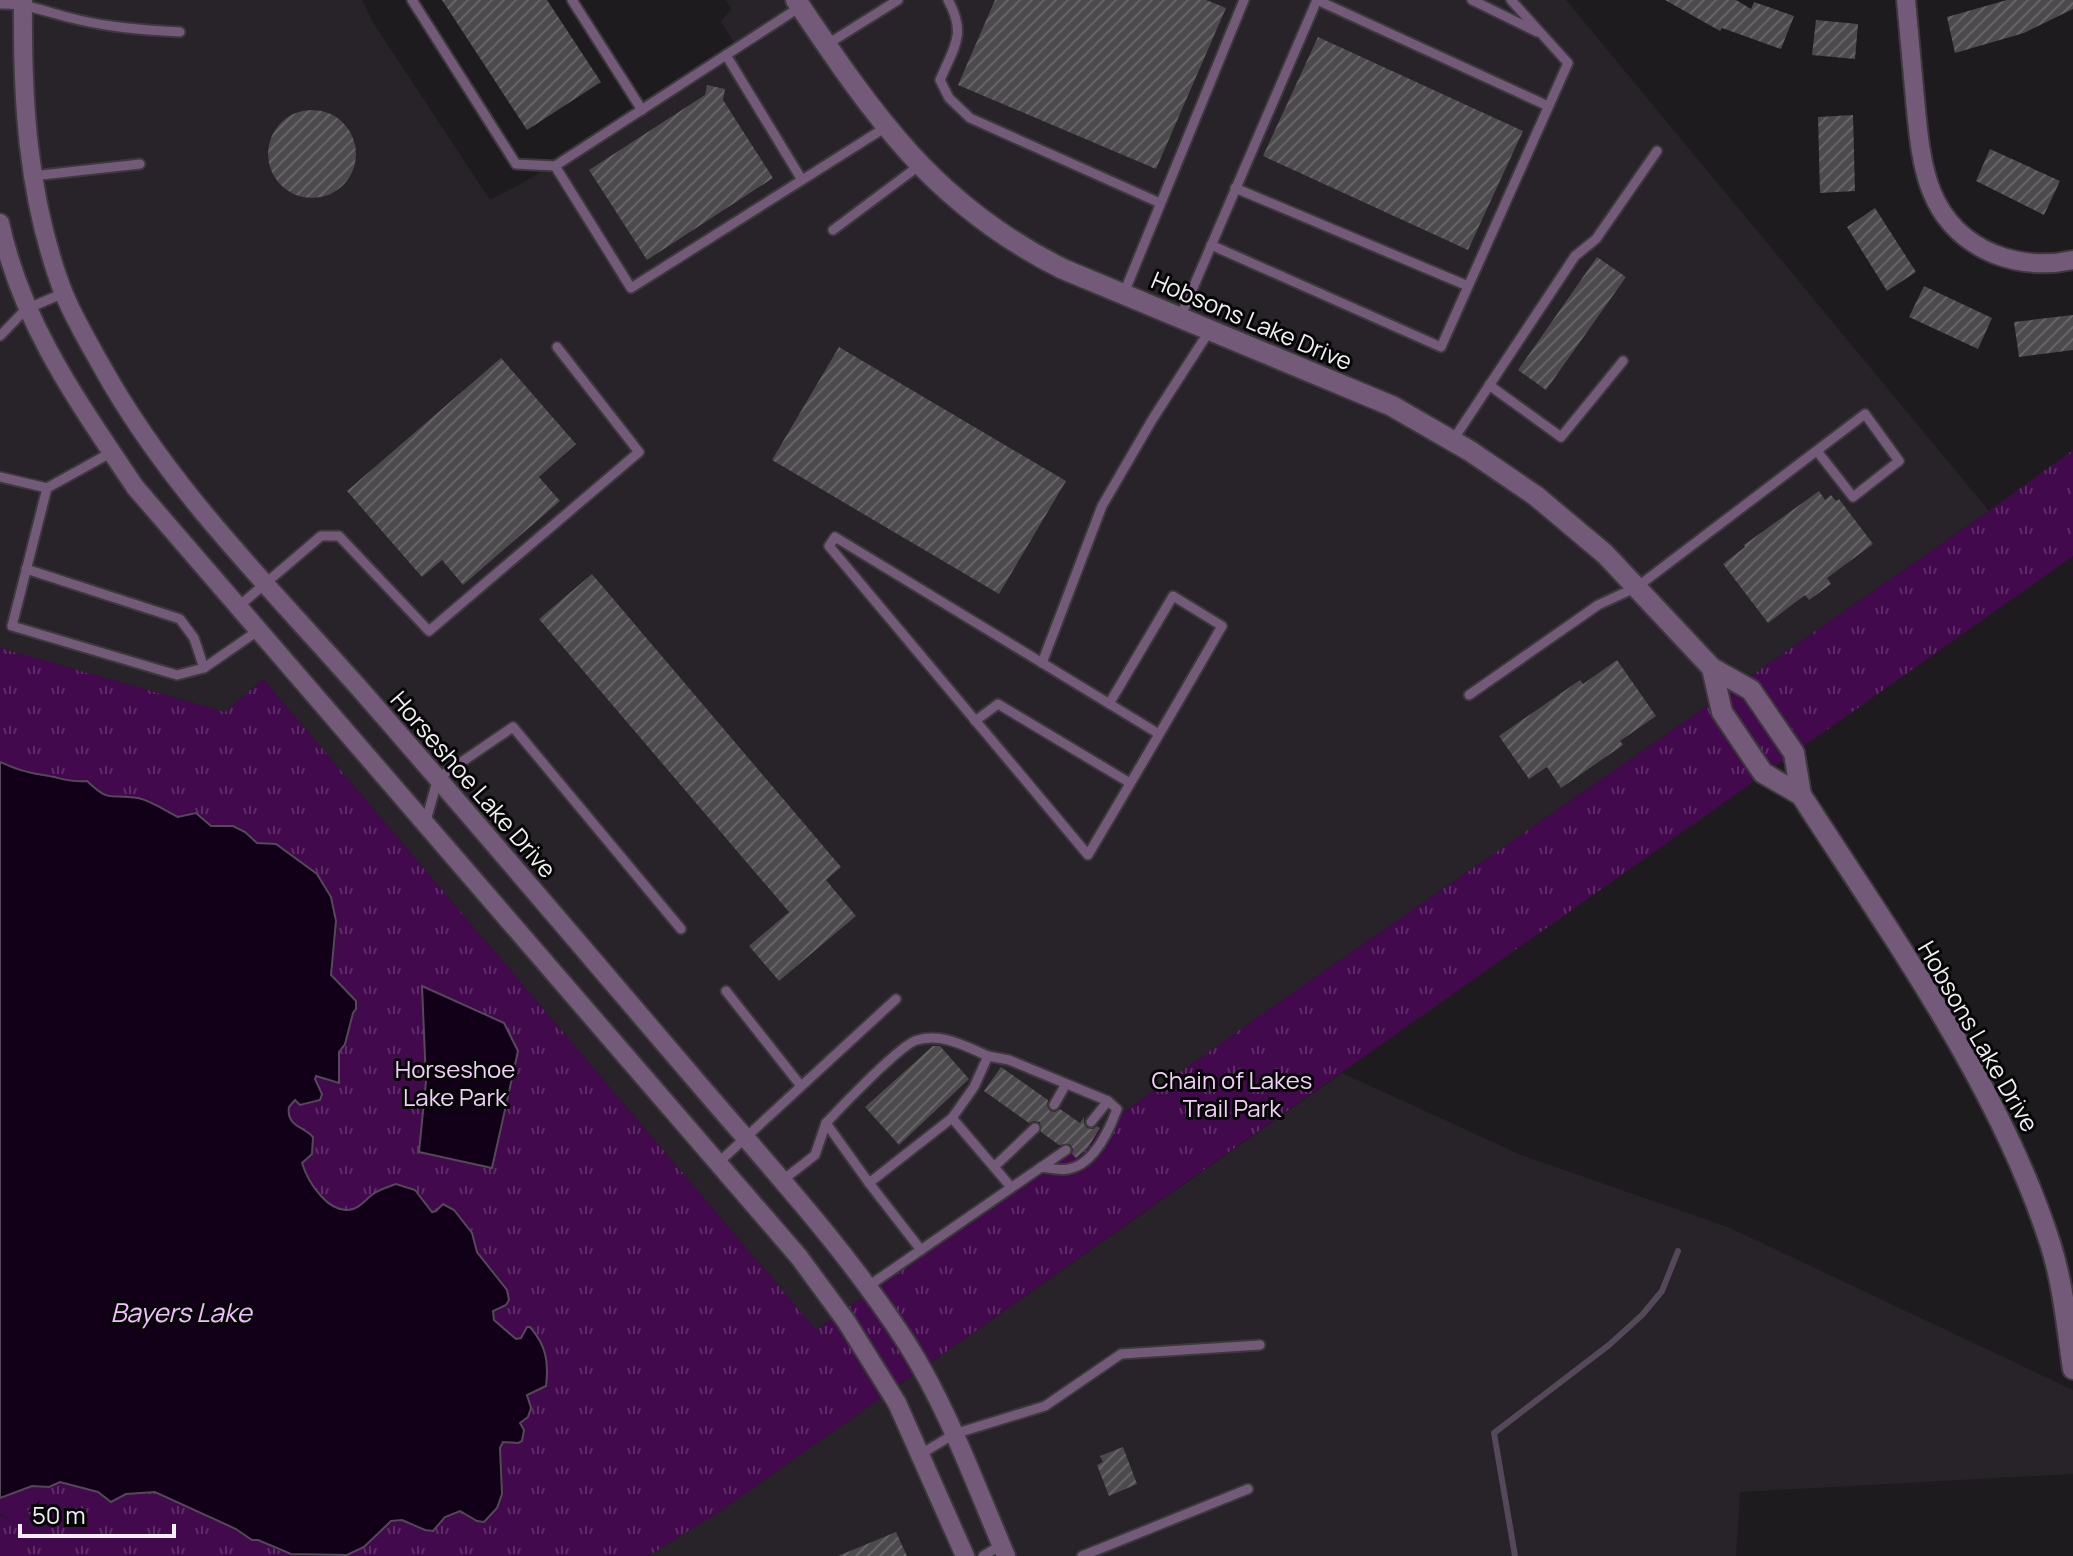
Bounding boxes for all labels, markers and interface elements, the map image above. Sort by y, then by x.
street label: Hobsons Lake Drive [1146,263,1358,377]
street label: Horseshoe Lake Drive [384,684,564,884]
street label: Hobsons Lake Drive [1911,934,2047,1138]
park label: Horseshoe Lake Park [395,1052,515,1113]
park label: Chain of Lakes Trail Park [1152,1063,1312,1124]
water label: Bayers Lake [110,1294,253,1330]
scale bar [20,1488,174,1538]
text: 50 m [32,1498,86,1531]

